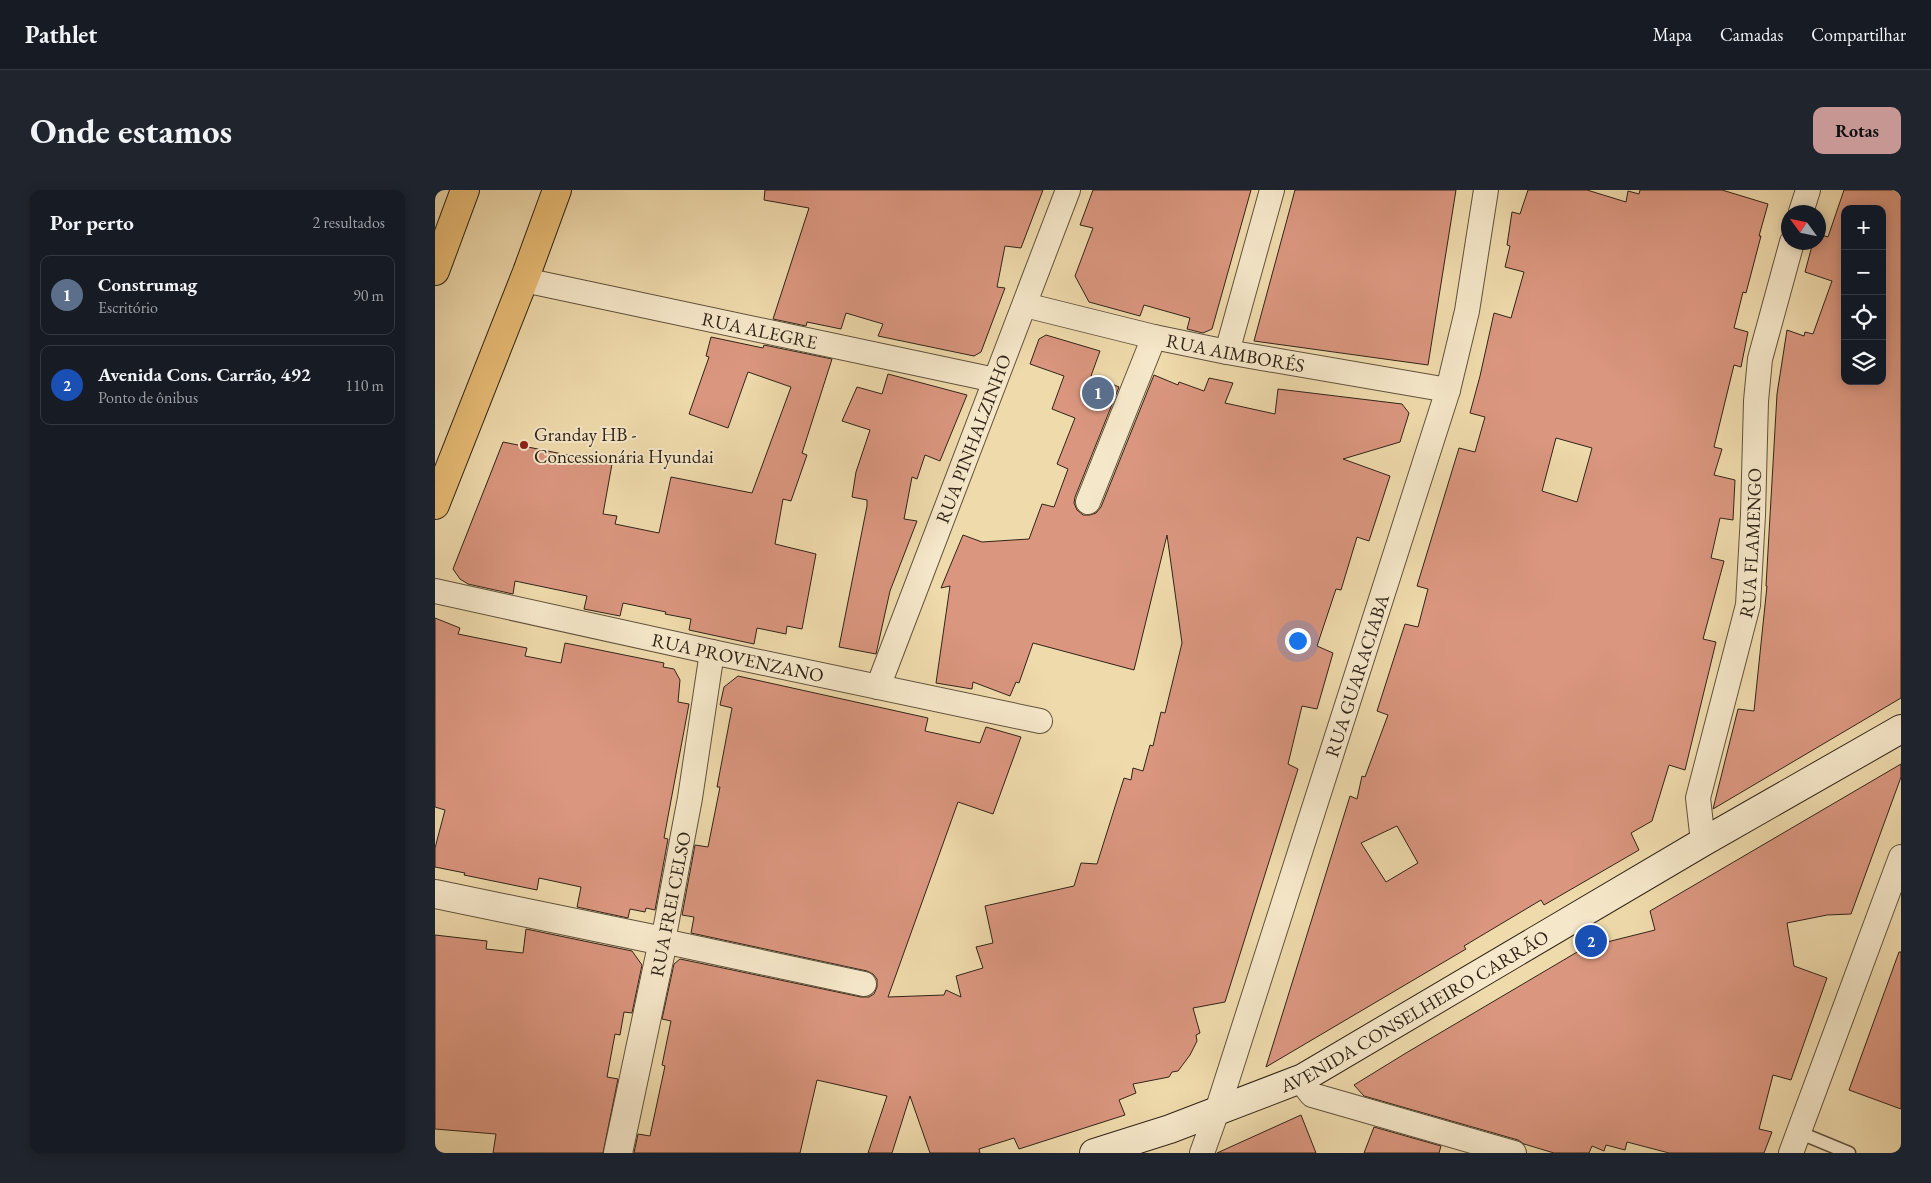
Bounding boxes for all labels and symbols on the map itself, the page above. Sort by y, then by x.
north arrow [1781,205,1826,250]
street label: RUA ALEGRE [699,306,820,355]
street label: RUA AIMBORÉS [1164,328,1307,378]
street label: RUA PINHALZINHO [930,351,1017,527]
pin: 1 [1082,374,1114,412]
place label: Granday HB - Concessionária Hyundai [534,422,714,469]
marker: Granday HB - Concessionária Hyundai [518,439,530,451]
street label: RUA FLAMENGO [1733,468,1767,620]
street label: RUA GUARACIABA [1319,590,1395,760]
street label: RUA PROVENZANO [649,627,826,688]
your location [1285,628,1311,654]
street label: RUA FREI CELSO [644,829,697,979]
pin: 2 [1575,922,1607,960]
street label: AVENIDA CONSELHEIRO CARRÃO [1276,924,1553,1099]

